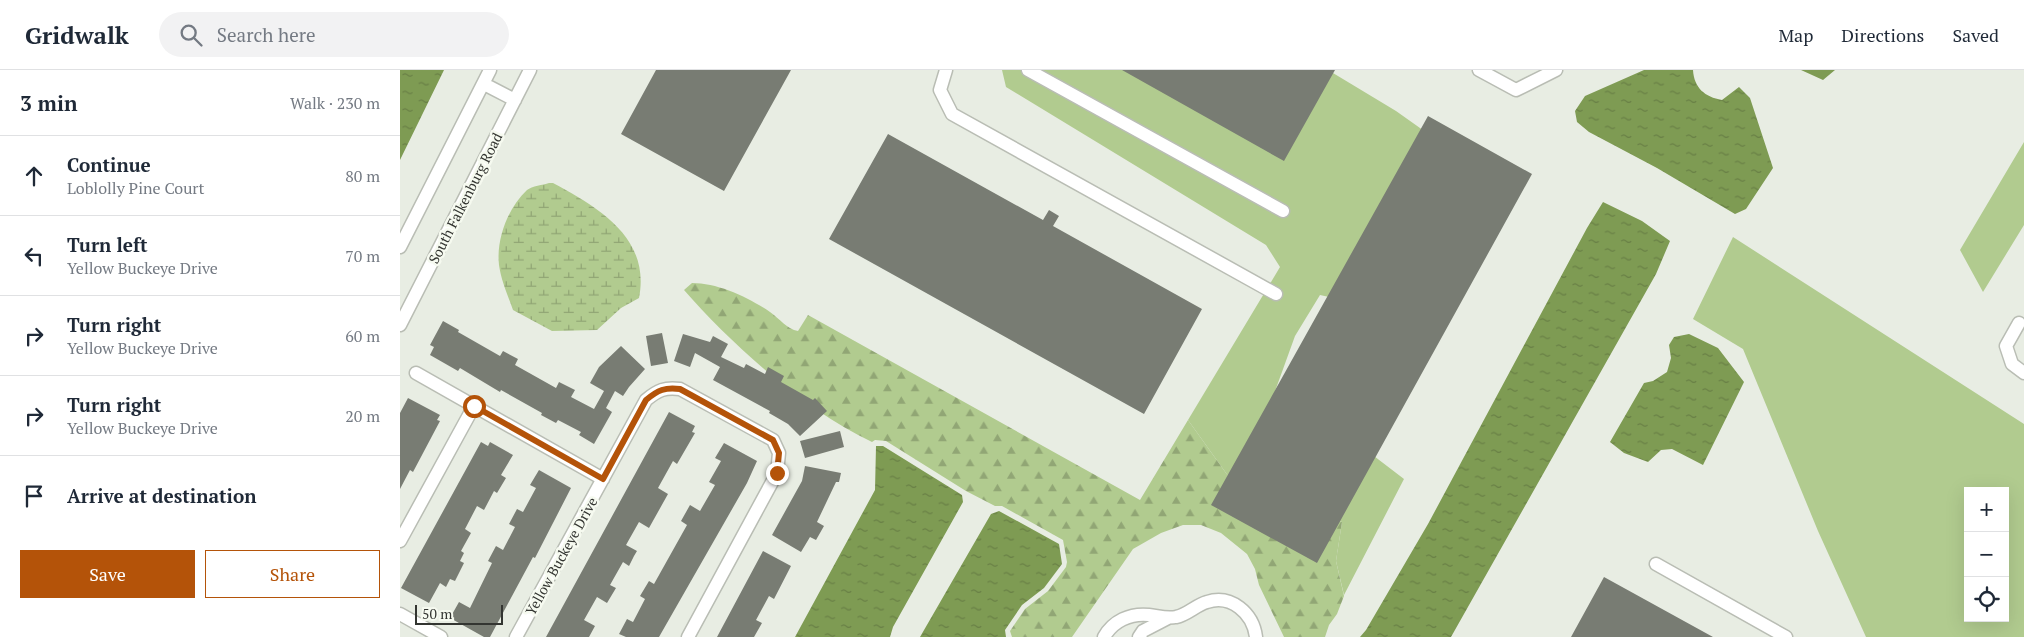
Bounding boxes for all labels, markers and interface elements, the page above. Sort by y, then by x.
search box [159,12,509,57]
text: Gridwalk [25,19,129,51]
icon: search [177,21,205,49]
text: Search here [217,22,316,47]
text: Map [1778,23,1813,47]
text: Directions [1841,23,1924,47]
text: Saved [1952,23,1999,47]
text: 3 min [20,89,77,117]
text: Walk · 230 m [290,92,380,114]
street label: South Falkenburg Road [424,129,506,267]
text: Continue [67,152,151,177]
icon: ahead [20,162,48,190]
text: 80 m [345,165,380,187]
text: Loblolly Pine Court [67,177,204,199]
text: Turn left [67,232,148,257]
icon: left [20,242,48,270]
text: 70 m [345,245,380,267]
text: Yellow Buckeye Drive [67,257,218,279]
text: Turn right [67,312,161,337]
icon: right [20,322,48,350]
text: 60 m [345,325,380,347]
text: Yellow Buckeye Drive [67,337,218,359]
text: Turn right [67,392,161,417]
route start [463,395,486,418]
icon: right [20,402,48,430]
text: 20 m [345,405,380,427]
text: Yellow Buckeye Drive [67,417,218,439]
route end [766,462,789,485]
icon: arrive [20,482,48,510]
text: Arrive at destination [67,483,256,508]
map controls [1964,487,2009,622]
button: + [1964,487,2009,532]
street label: Yellow Buckeye Drive [521,494,601,618]
button: − [1964,532,2009,577]
button: Save [20,550,195,598]
button: Share [205,550,380,598]
button: locate [1964,577,2009,622]
scale bar [415,602,502,625]
text: 50 m [422,604,452,623]

